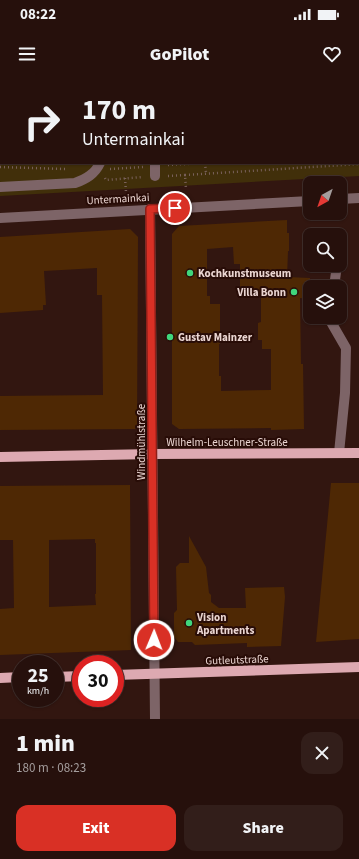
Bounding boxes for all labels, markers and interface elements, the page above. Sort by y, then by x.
text: 08:22 [20,4,56,25]
text: GoPilot [150,42,209,67]
icon: menu [16,43,38,65]
icon: heart [321,43,343,65]
text: 170 m [82,90,156,130]
icon: right [16,96,68,148]
text: Untermainkai [82,127,185,152]
north arrow [303,176,347,220]
map controls [303,176,347,324]
street label: Untermainkai [86,190,150,208]
pin [158,191,192,225]
icon: arrive [164,197,186,219]
button: search [303,228,347,272]
place label: Kochkunstmuseum [198,266,291,281]
marker: Kochkunstmuseum [185,268,195,278]
button: layers [303,280,347,324]
place label: Villa Bonn [236,285,286,300]
marker: Villa Bonn [289,287,299,297]
place label: Gustav Mainzer [178,330,253,345]
marker: Gustav Mainzer [165,332,175,342]
street label: Windmühlstraße [134,403,149,480]
street label: Wilhelm-Leuschner-Straße [166,435,288,450]
place label: Vision Apartments [196,610,254,638]
marker: Vision Apartments [184,618,194,628]
position arrow [133,619,175,661]
street label: Gutleutstraße [205,651,269,669]
speed limit sign: 30 [72,655,124,707]
text: 25 [27,662,49,690]
text: km/h [27,684,49,698]
text: 1 min [16,726,75,761]
button: close [301,732,343,774]
text: 180 m · 08:23 [16,759,86,777]
button: Exit [16,805,176,851]
button: Share [184,805,343,851]

